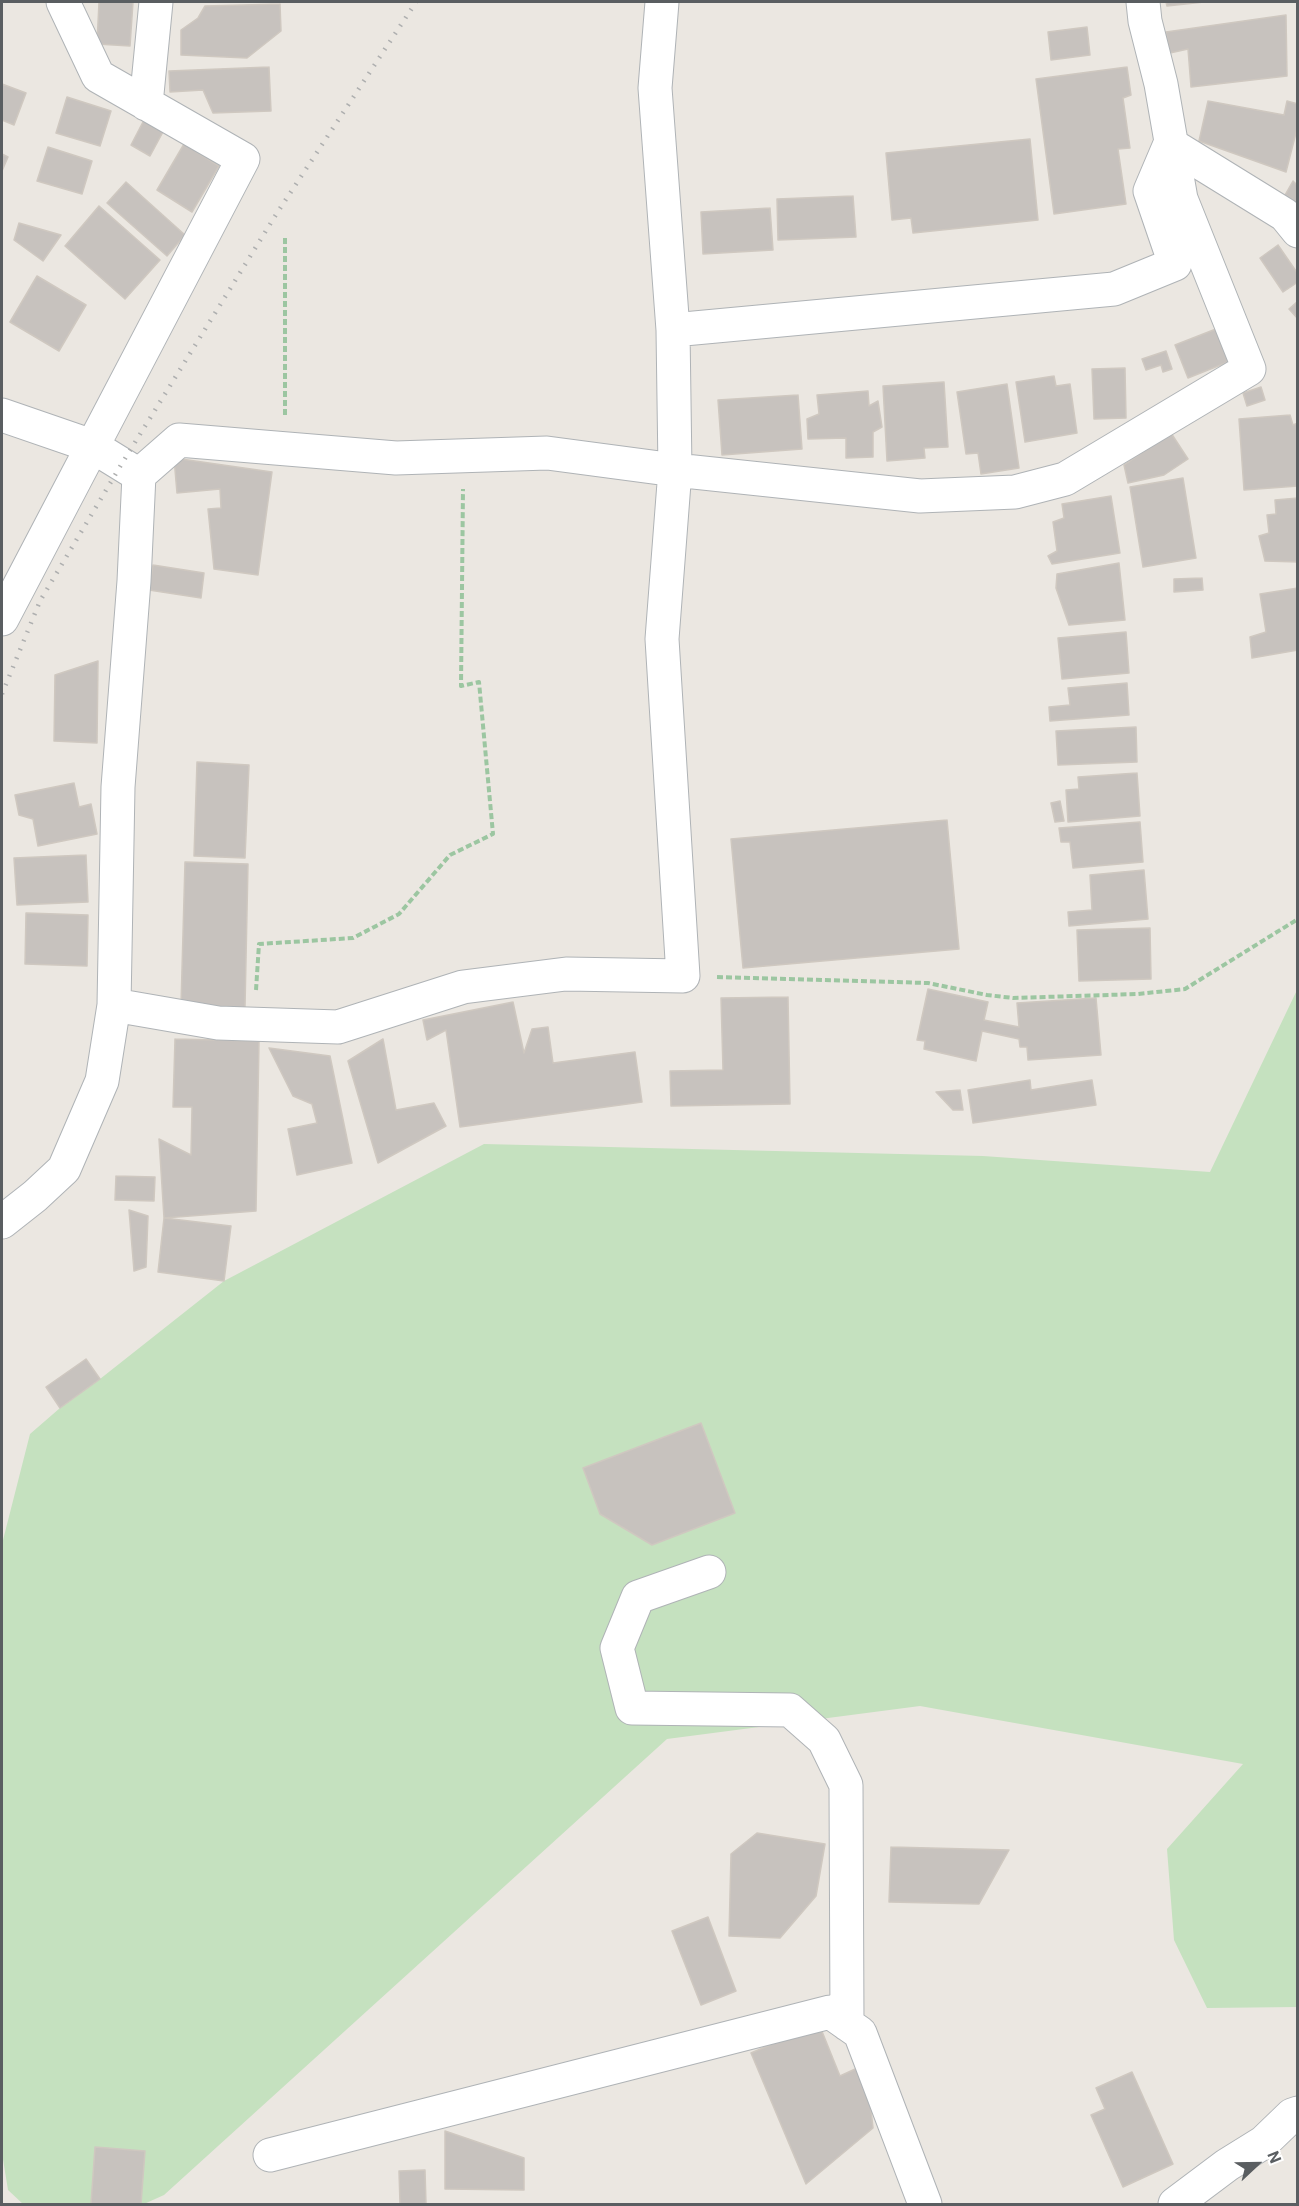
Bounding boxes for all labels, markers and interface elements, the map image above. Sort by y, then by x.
north arrow [1227,2134,1287,2194]
text: N [1263,2148,1285,2166]

